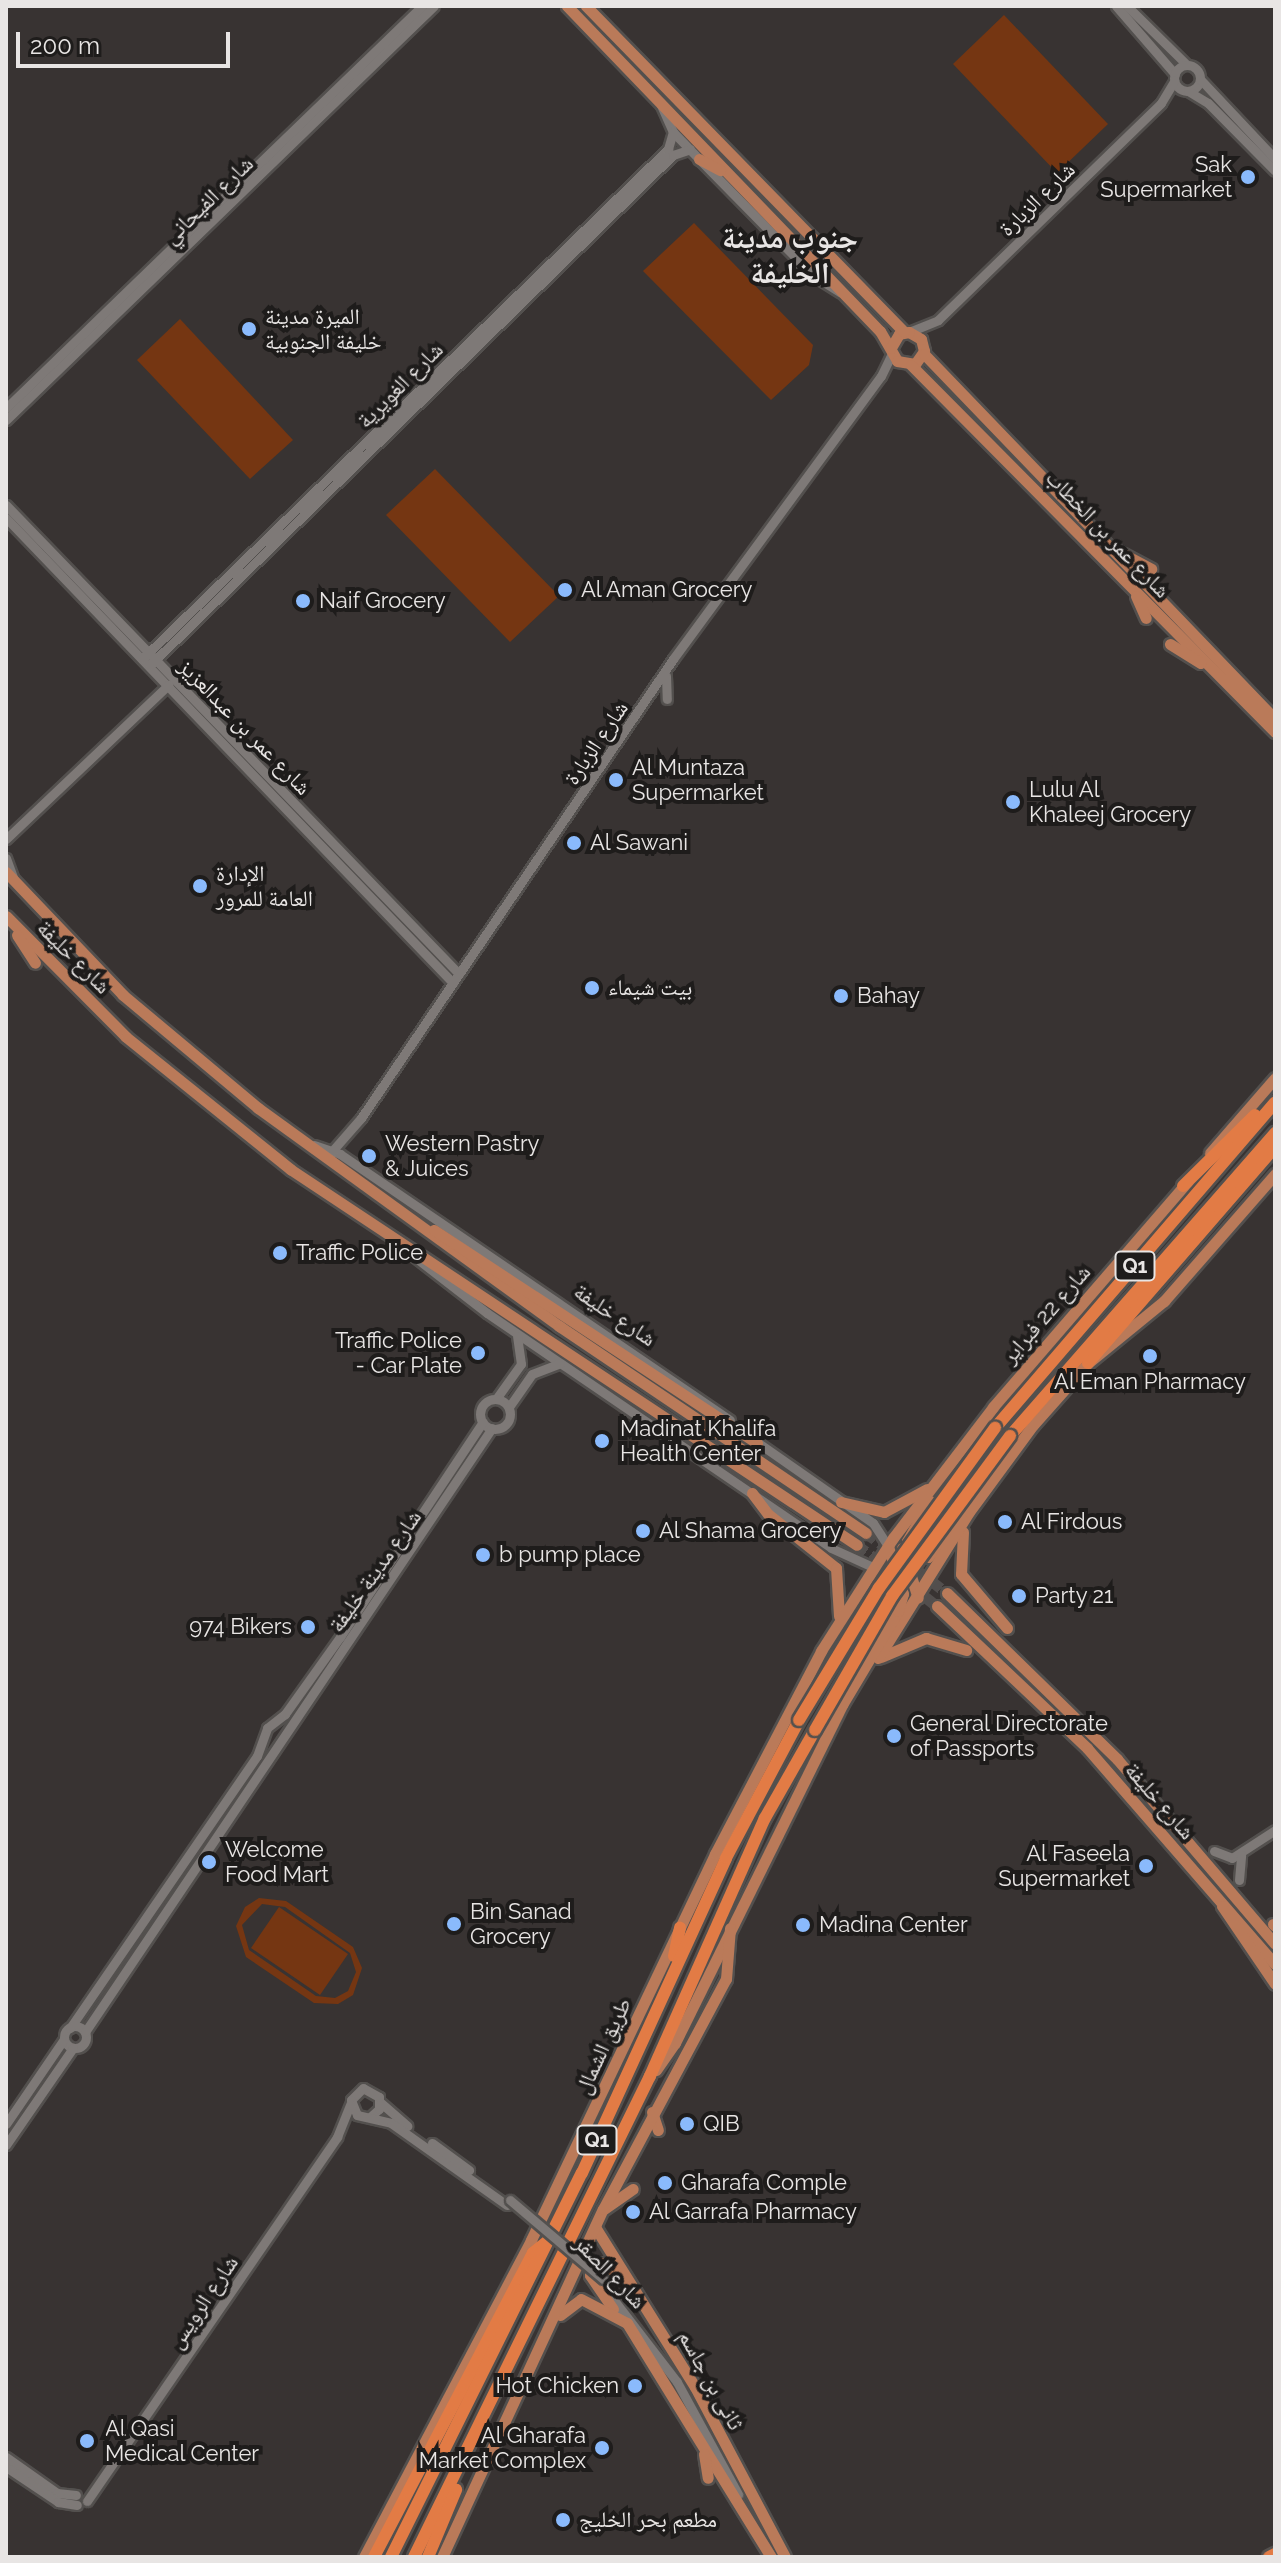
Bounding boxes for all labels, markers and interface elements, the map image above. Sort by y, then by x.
scale bar [20,16,234,66]
text: 200 m [30,31,100,60]
street label: شارع الفيحاني [157,151,259,249]
place label: Sak Supermarket [1100,151,1232,202]
street label: شارع الزبارة [994,156,1080,242]
marker: Sak Supermarket [1239,168,1257,186]
district label: جنوب مدينة الخليفة [722,220,858,290]
place label: الميرة مدينة خليفة الجنوبية [265,303,382,354]
marker: الميرة مدينة خليفة الجنوبية [240,320,258,338]
street label: شارع الغويرية [352,337,448,433]
street label: شارع عمر بن الخطاب [1040,465,1176,603]
place label: Al Aman Grocery [581,577,754,603]
marker: Al Aman Grocery [556,581,574,599]
place label: Naif Grocery [319,588,446,614]
marker: Naif Grocery [294,592,312,610]
street label: شارع عمر بن عبدالعزيز [173,653,317,801]
street label: شارع الزبارة [558,696,634,790]
place label: Al Muntaza Supermarket [632,754,764,806]
marker: Al Muntaza Supermarket [607,771,625,789]
place label: Lulu Al Khaleej Grocery [1029,776,1191,828]
marker: Lulu Al Khaleej Grocery [1004,793,1022,811]
place label: Al Sawani [590,830,689,856]
marker: Al Sawani [565,834,583,852]
place label: الإدارة العامة للمرور [216,860,313,912]
marker: الإدارة العامة للمرور [191,877,209,895]
street label: شارع خليفة [32,915,116,999]
place label: بيت شيماء [608,975,692,1001]
marker: بيت شيماء [583,979,601,997]
place label: Bahay [857,983,920,1009]
marker: Bahay [832,987,850,1005]
place label: Western Pastry & Juices [385,1130,540,1182]
marker: Western Pastry & Juices [360,1147,378,1165]
place label: Traffic Police [296,1240,423,1266]
marker: Traffic Police [271,1244,289,1262]
road number: Q1 [1113,1250,1157,1282]
street label: شارع 22 فبراير [996,1259,1096,1369]
street label: شارع خليفة [569,1278,661,1352]
place label: Traffic Police - Car Plate [335,1327,462,1378]
marker: Traffic Police - Car Plate [469,1344,487,1362]
marker: Al Eman Pharmacy [1141,1347,1159,1365]
place label: Al Eman Pharmacy [1054,1369,1246,1395]
place label: Madinat Khalifa Health Center [620,1415,776,1466]
marker: Madinat Khalifa Health Center [591,1430,613,1452]
street label: شارع مدينة خليفة [323,1505,427,1637]
place label: Al Firdous [1021,1509,1123,1535]
marker: Al Firdous [996,1513,1014,1531]
place label: Al Shama Grocery [659,1518,842,1544]
marker: Al Shama Grocery [634,1522,652,1540]
place label: b pump place [499,1542,641,1568]
marker: b pump place [474,1546,492,1564]
place label: Party 21 [1035,1583,1114,1609]
marker: Party 21 [1010,1587,1028,1605]
place label: 974 Bikers [189,1614,292,1640]
marker: 974 Bikers [299,1618,317,1636]
place label: General Directorate of Passports [910,1710,1108,1762]
marker: General Directorate of Passports [885,1727,903,1745]
street label: شارع خليفة [1119,1757,1201,1845]
place label: Welcome Food Mart [225,1836,329,1888]
place label: Al Faseela Supermarket [998,1840,1130,1892]
marker: Welcome Food Mart [200,1853,218,1871]
marker: Al Faseela Supermarket [1137,1857,1155,1875]
place label: Bin Sanad Grocery [470,1898,572,1950]
place label: Madina Center [819,1912,968,1938]
marker: Bin Sanad Grocery [445,1915,463,1933]
marker: Madina Center [794,1916,812,1934]
street label: طريق الشمال [569,1994,637,2098]
place label: QIB [703,2111,740,2137]
marker: QIB [678,2115,696,2133]
road number: Q1 [575,2124,619,2156]
place label: Gharafa Comple [681,2170,847,2196]
marker: Gharafa Comple [656,2174,674,2192]
place label: Al Garrafa Pharmacy [649,2199,858,2225]
marker: Al Garrafa Pharmacy [624,2203,642,2221]
street label: شارع الصقر [569,2230,651,2314]
street label: شارع الرويس [162,2250,244,2354]
street label: ثانى بن جاسم [673,2325,749,2435]
place label: Hot Chicken [495,2373,619,2399]
marker: Hot Chicken [626,2377,644,2395]
place label: Al Qasi Medical Center [105,2415,260,2466]
place label: Al Gharafa Market Complex [419,2422,586,2474]
marker: Al Qasi Medical Center [76,2430,98,2452]
marker: Al Gharafa Market Complex [593,2439,611,2457]
place label: مطعم بحر الخليج [579,2507,717,2533]
marker: مطعم بحر الخليج [554,2511,572,2529]

